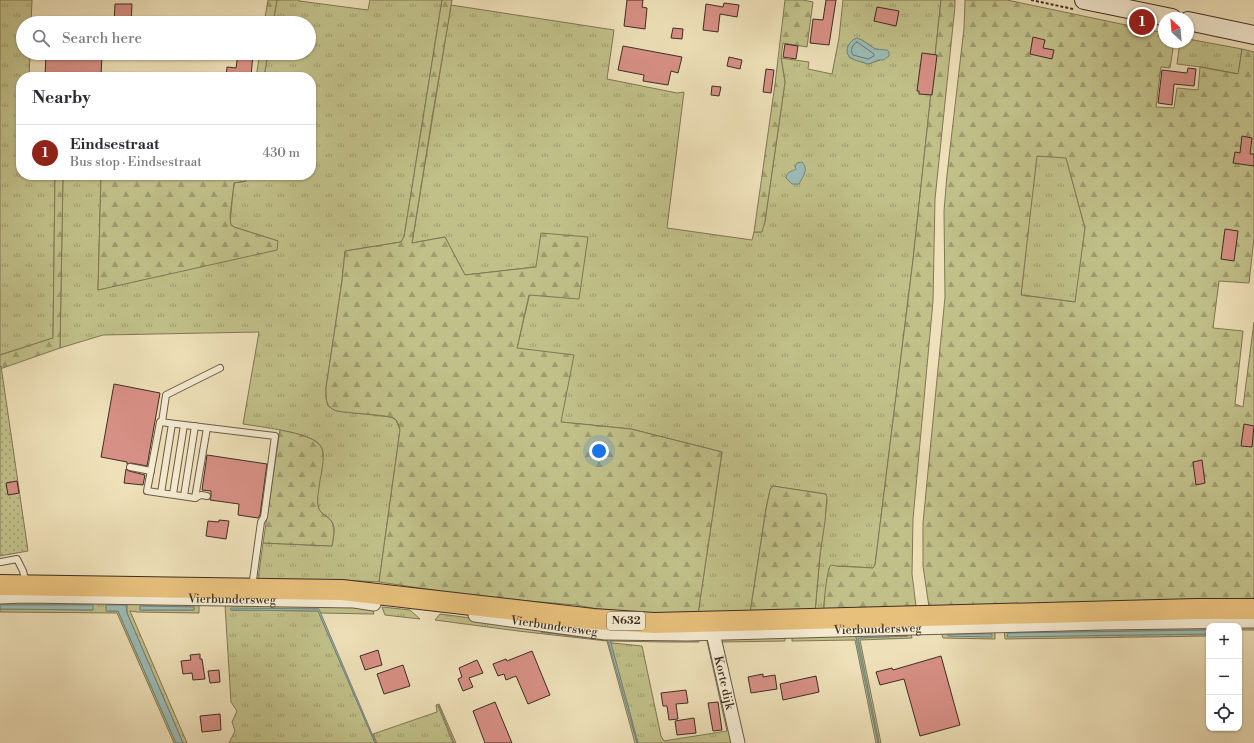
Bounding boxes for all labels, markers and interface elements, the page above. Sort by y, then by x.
pin: 1 [1129,7,1155,37]
north arrow [1158,12,1194,48]
search box [16,16,316,60]
icon: search [30,27,52,49]
text: Search here [62,29,142,48]
text: Nearby [32,87,91,109]
text: Eindsestraat [70,135,159,154]
text: 1 [42,145,48,161]
text: 430 m [262,145,300,161]
text: Bus stop · Eindsestraat [70,154,202,170]
your location [589,441,609,461]
street label: Vierbundersweg [187,591,277,607]
street label: Vierbundersweg [509,612,600,640]
road number: N632 [607,612,645,630]
street label: Vierbundersweg [833,620,923,638]
map controls [1206,623,1242,731]
button: + [1206,623,1242,659]
street label: Korte dijk [711,654,738,712]
button: − [1206,659,1242,695]
button: locate [1206,695,1242,731]

